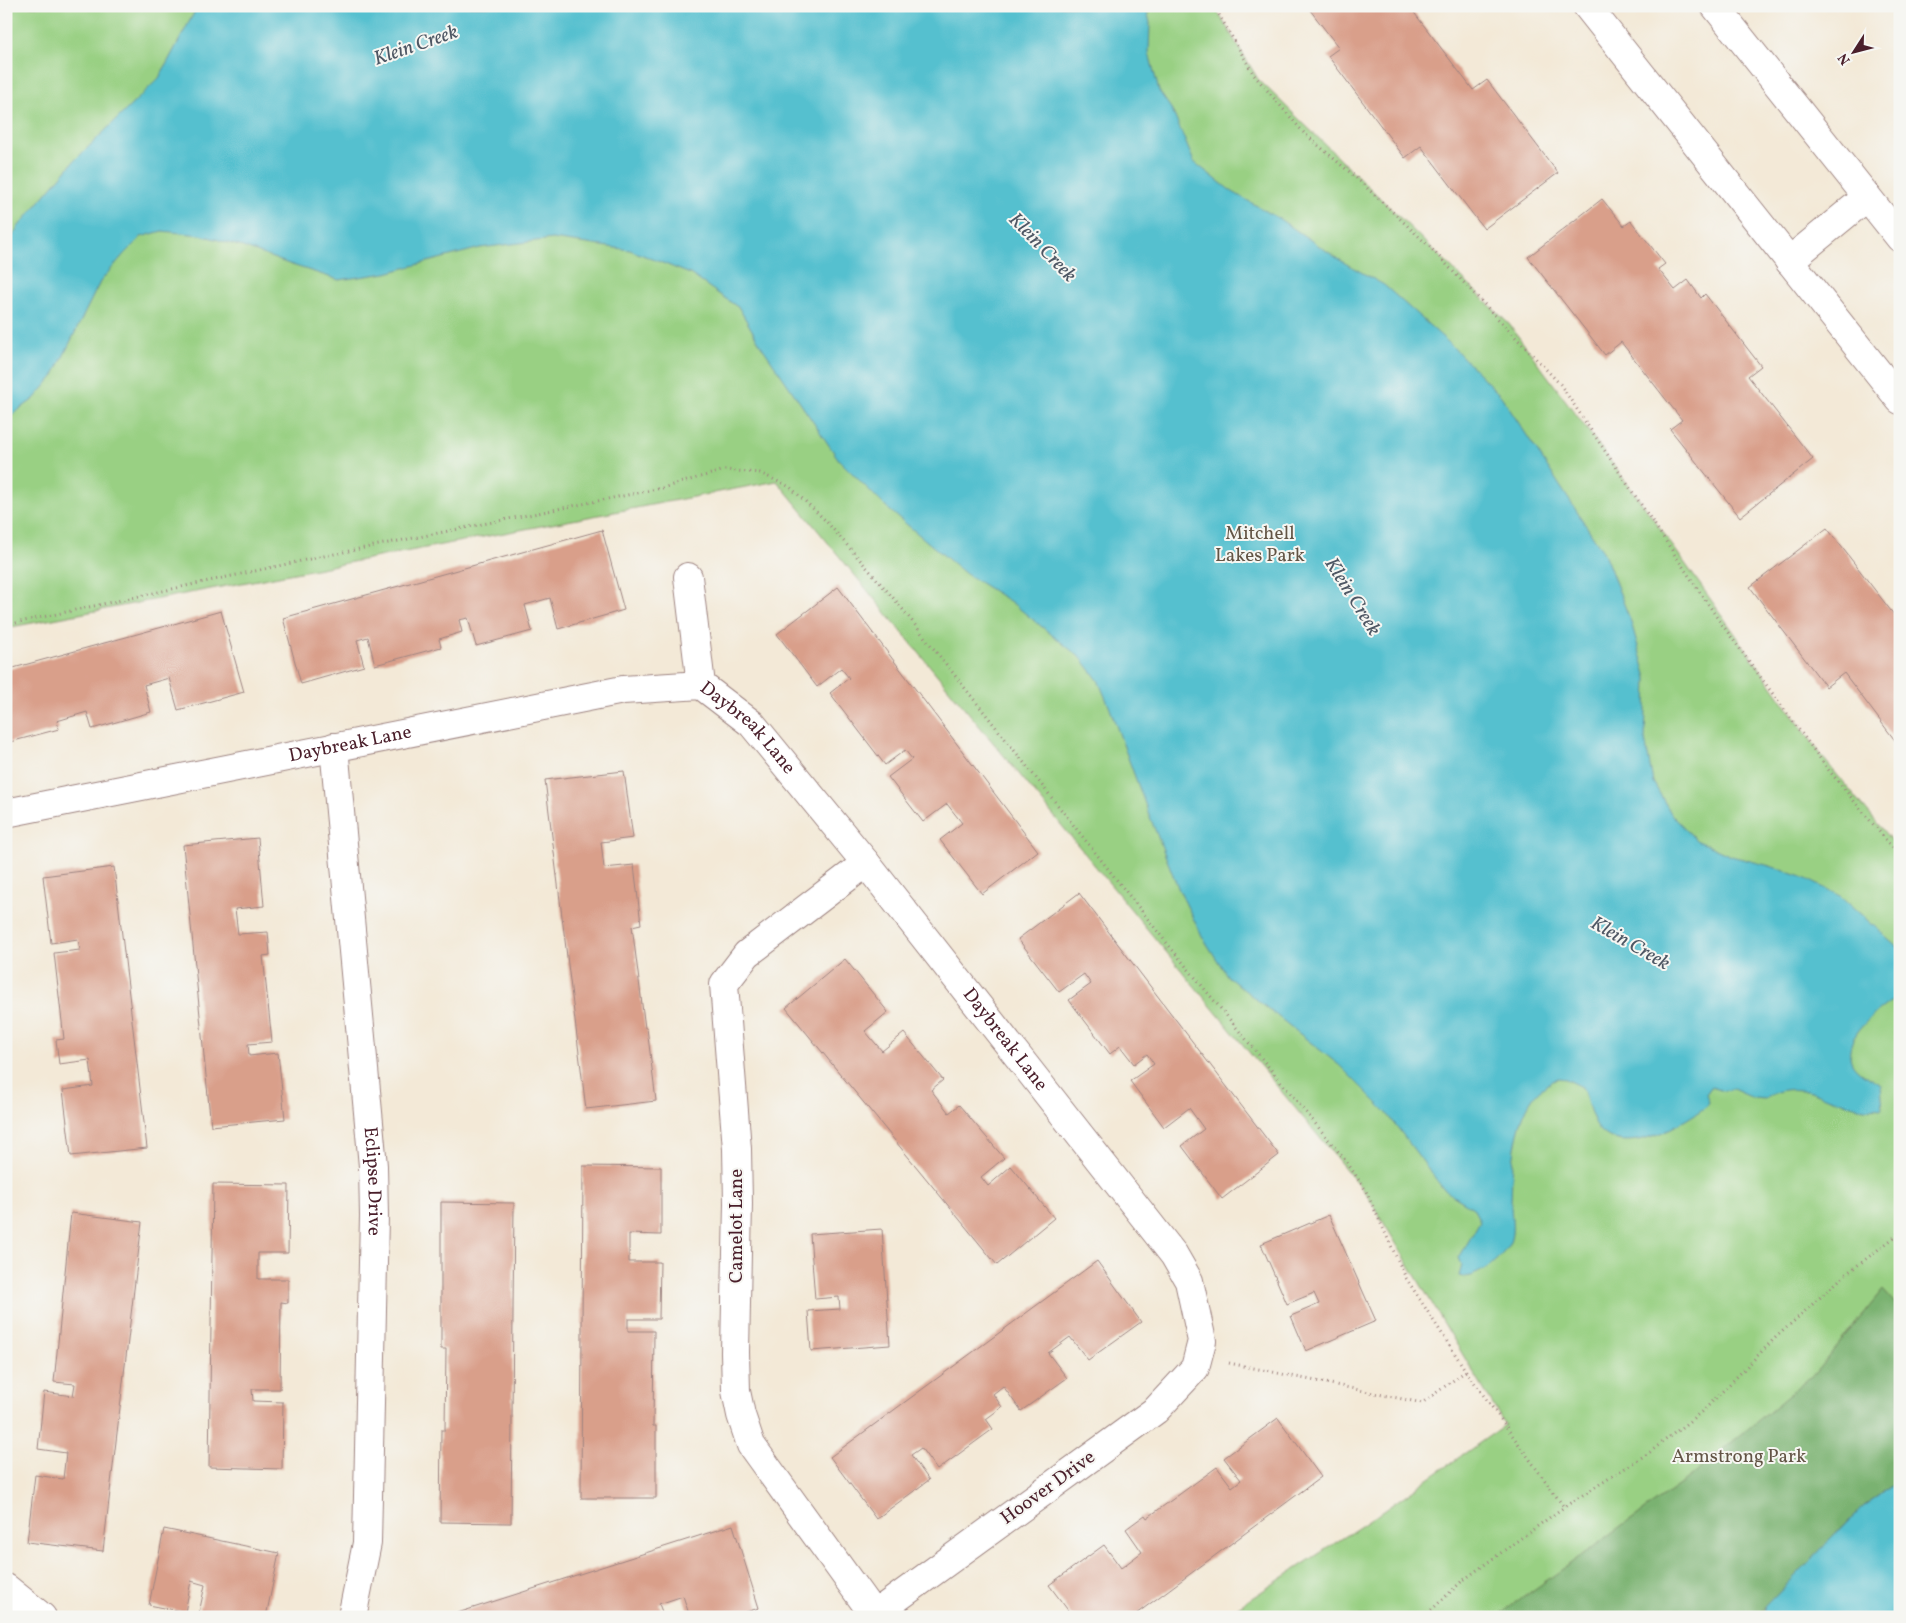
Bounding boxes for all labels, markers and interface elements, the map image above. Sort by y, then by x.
water label: Klein Creek [370,19,462,73]
north arrow [1828,28,1878,78]
text: N [1834,49,1855,68]
water label: Klein Creek [1002,207,1082,289]
park label: Mitchell Lakes Park [1215,521,1305,569]
water label: Klein Creek [1317,552,1387,642]
street label: Daybreak Lane [694,676,801,780]
street label: Daybreak Lane [287,719,414,769]
water label: Klein Creek [1585,910,1675,978]
street label: Daybreak Lane [956,983,1054,1097]
street label: Eclipse Drive [356,1126,387,1236]
street label: Camelot Lane [724,1169,750,1283]
park label: Armstrong Park [1672,1444,1806,1470]
street label: Hoover Drive [995,1445,1101,1531]

